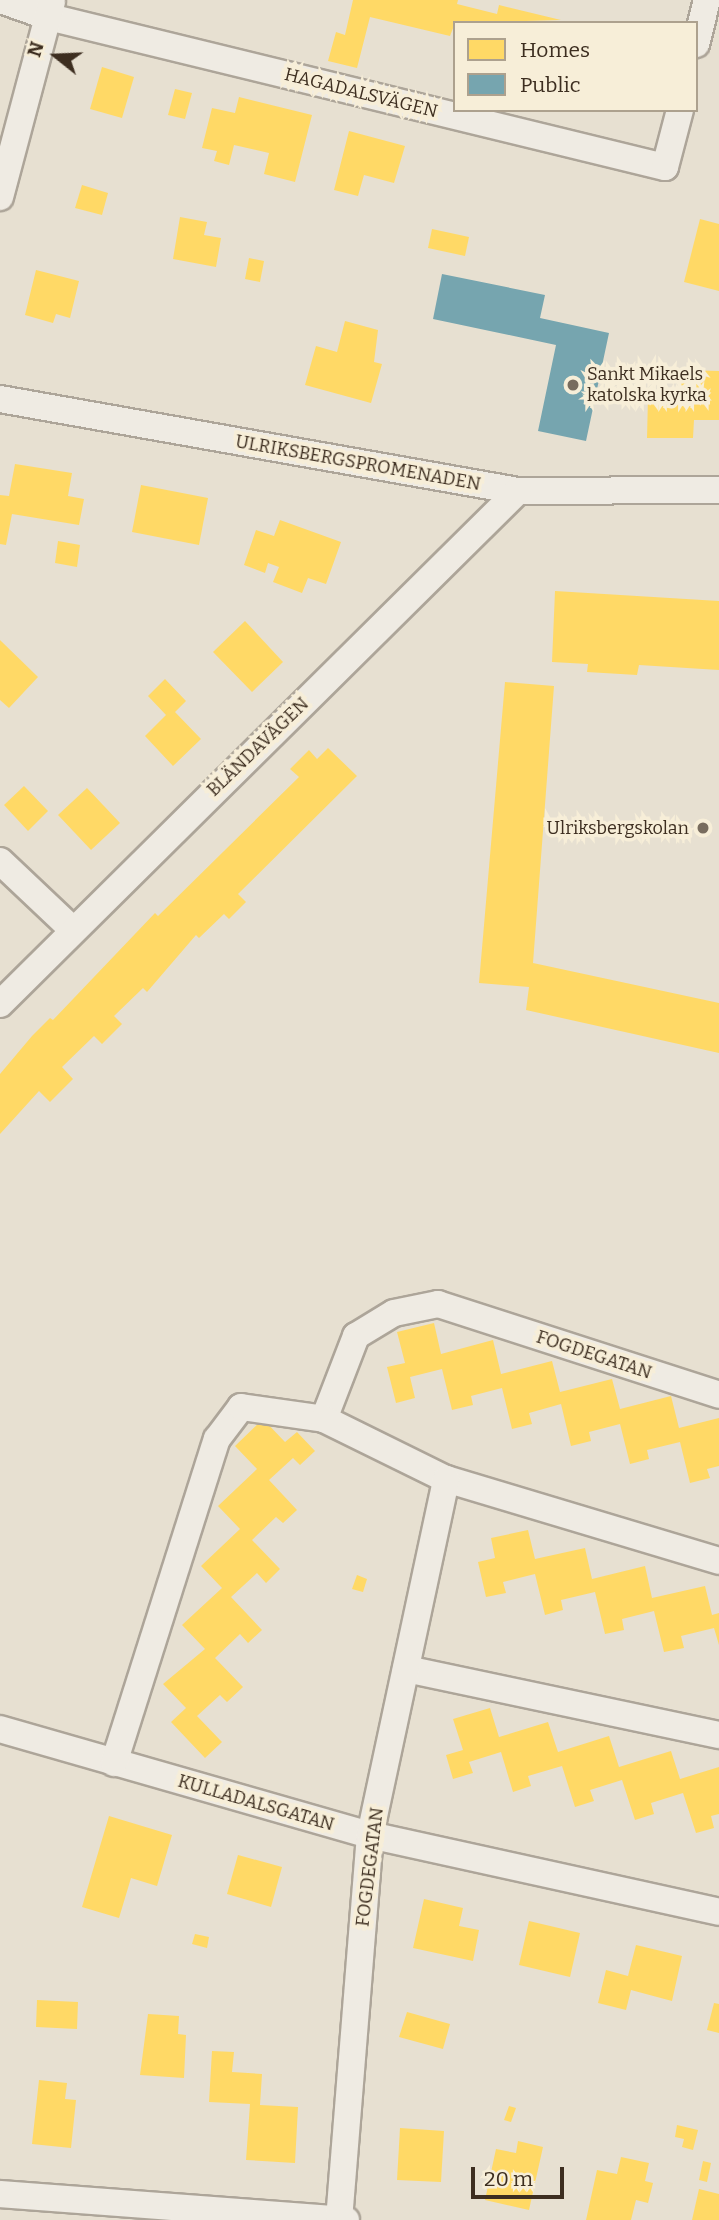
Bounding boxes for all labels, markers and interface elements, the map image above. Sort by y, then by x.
north arrow [21,21,91,91]
legend [453,21,698,112]
text: Homes [520,37,590,63]
text: N [22,39,49,60]
street label: HAGADALSVÄGEN [282,64,440,122]
text: Public [520,72,581,98]
place label: Sankt Mikaels katolska kyrka [587,364,707,406]
marker: Sankt Mikaels katolska kyrka [565,377,581,393]
street label: ULRIKSBERGSPROMENADEN [234,431,482,495]
street label: BLÄNDAVÄGEN [203,693,313,801]
place label: Ulriksbergskolan [546,817,689,839]
marker: Ulriksbergskolan [695,820,711,836]
street label: FOGDEGATAN [534,1326,654,1384]
street label: KULLADALSGATAN [175,1770,337,1836]
street label: FOGDEGATAN [352,1806,388,1928]
scale bar [474,2154,567,2198]
text: 20 m [484,2166,533,2192]

